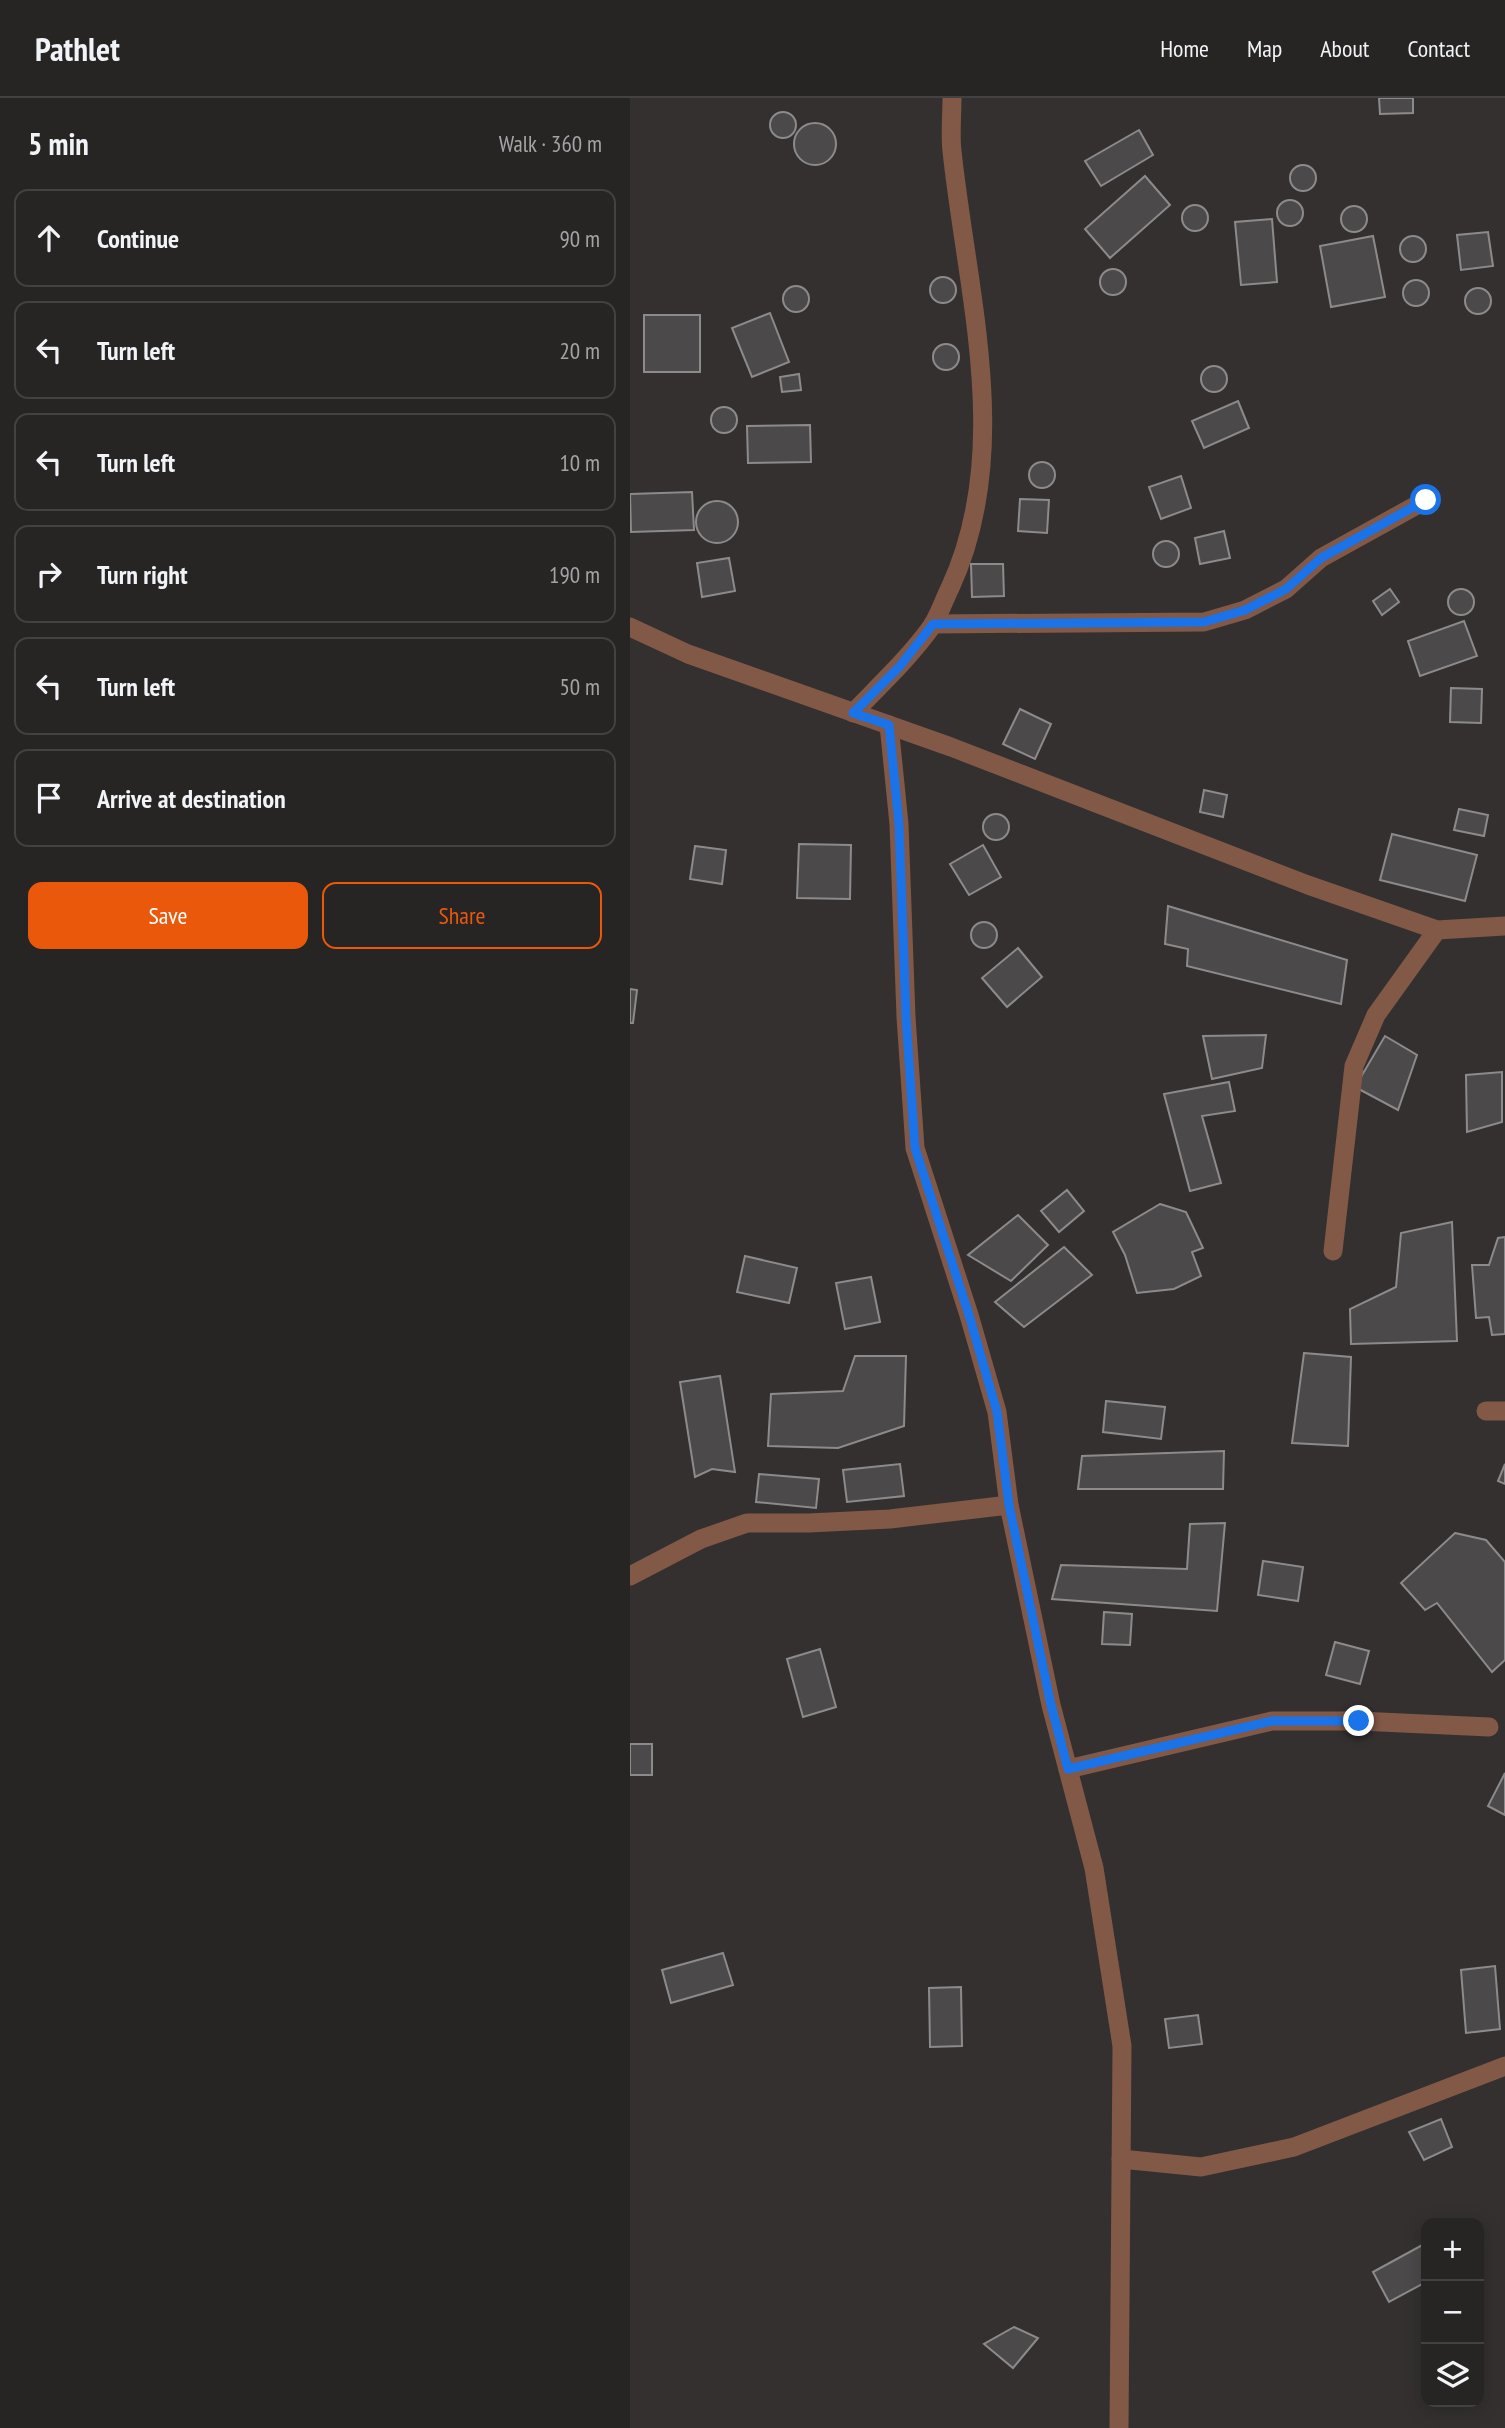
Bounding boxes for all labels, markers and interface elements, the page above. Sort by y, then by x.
text: Pathlet [35,27,120,70]
text: Home [1160,33,1209,64]
text: Map [1247,33,1282,64]
text: About [1320,33,1369,64]
text: Contact [1407,33,1470,64]
text: 5 min [28,124,89,163]
text: Walk · 360 m [499,129,602,158]
icon: ahead [30,219,68,257]
text: Continue [97,222,179,255]
text: 90 m [559,224,600,253]
icon: left [30,331,68,369]
text: Turn left [97,334,175,367]
text: 20 m [559,336,600,365]
icon: left [30,443,68,481]
text: Turn left [97,446,175,479]
text: 10 m [559,448,600,477]
route start [1410,484,1441,515]
icon: right [30,555,68,593]
text: Turn right [97,558,188,591]
text: 190 m [549,560,600,589]
icon: left [30,667,68,705]
text: Turn left [97,670,175,703]
text: 50 m [559,672,600,701]
icon: arrive [30,779,68,817]
text: Arrive at destination [97,782,286,815]
button: Save [28,882,308,949]
button: Share [322,882,602,949]
route end [1343,1705,1374,1736]
map controls [1421,2218,1484,2407]
button: + [1421,2218,1484,2281]
button: − [1421,2281,1484,2344]
button: layers [1421,2344,1484,2407]

